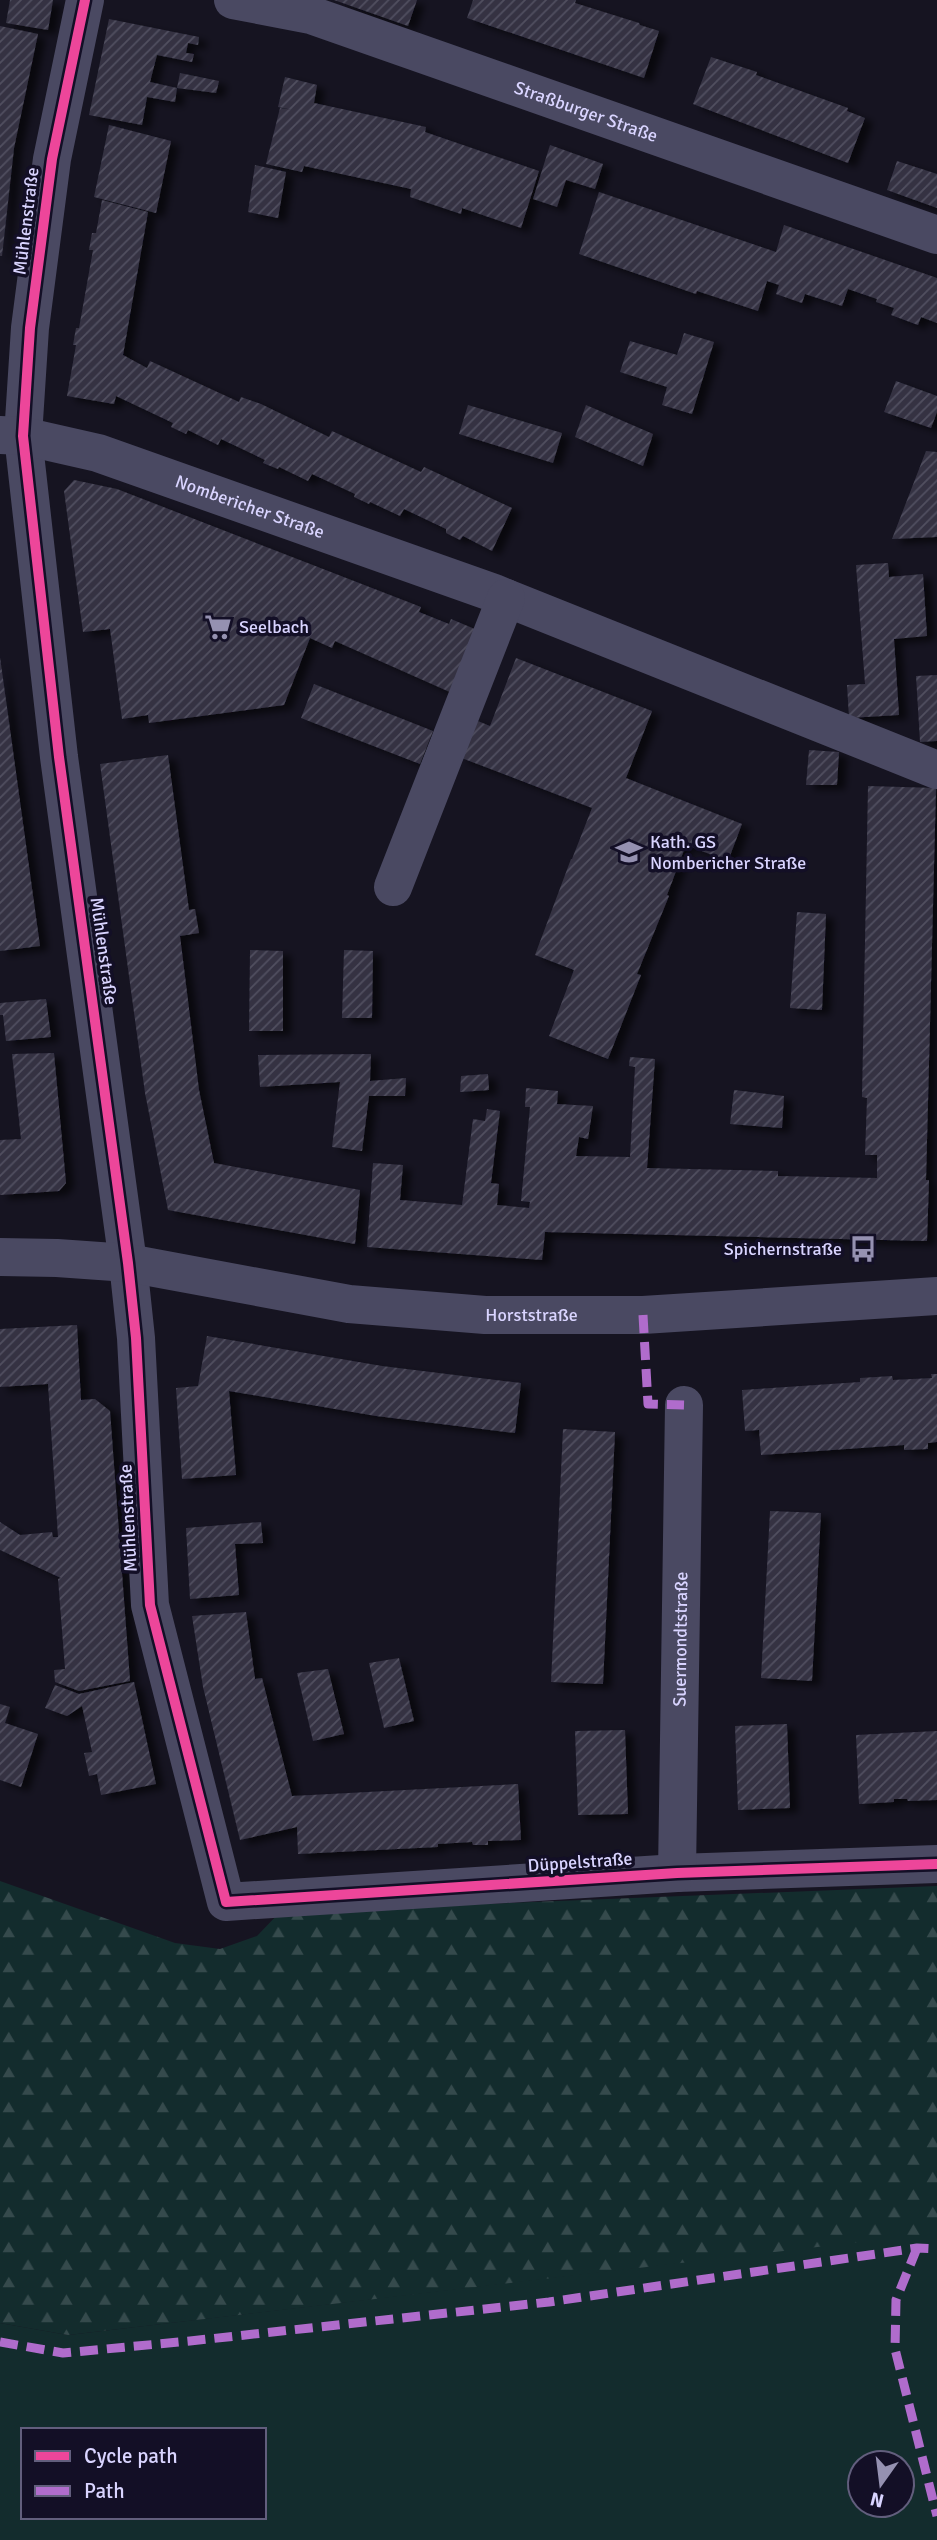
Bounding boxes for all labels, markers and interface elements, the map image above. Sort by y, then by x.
street label: Straßburger Straße [511,76,661,147]
street label: Mühlenstraße [8,166,44,276]
street label: Nombericher Straße [172,470,327,543]
supermarket icon: Seelbach [203,612,233,642]
place label: Seelbach [239,616,309,638]
place label: Kath. GS Nombericher Straße [650,831,806,874]
school or university icon: Kath. GS Nombericher Straße [614,837,644,867]
street label: Mühlenstraße [86,896,122,1006]
bus stop icon: Spichernstraße [848,1234,878,1264]
place label: Spichernstraße [724,1238,842,1260]
street label: Horststraße [485,1304,578,1326]
street label: Mühlenstraße [114,1463,142,1573]
street label: Suermondtstraße [668,1571,693,1707]
street label: Düppelstraße [527,1847,633,1877]
legend [21,2428,266,2519]
text: Cycle path [84,2443,178,2469]
north arrow [846,2449,916,2519]
text: Path [84,2478,125,2504]
text: N [868,2486,886,2513]

